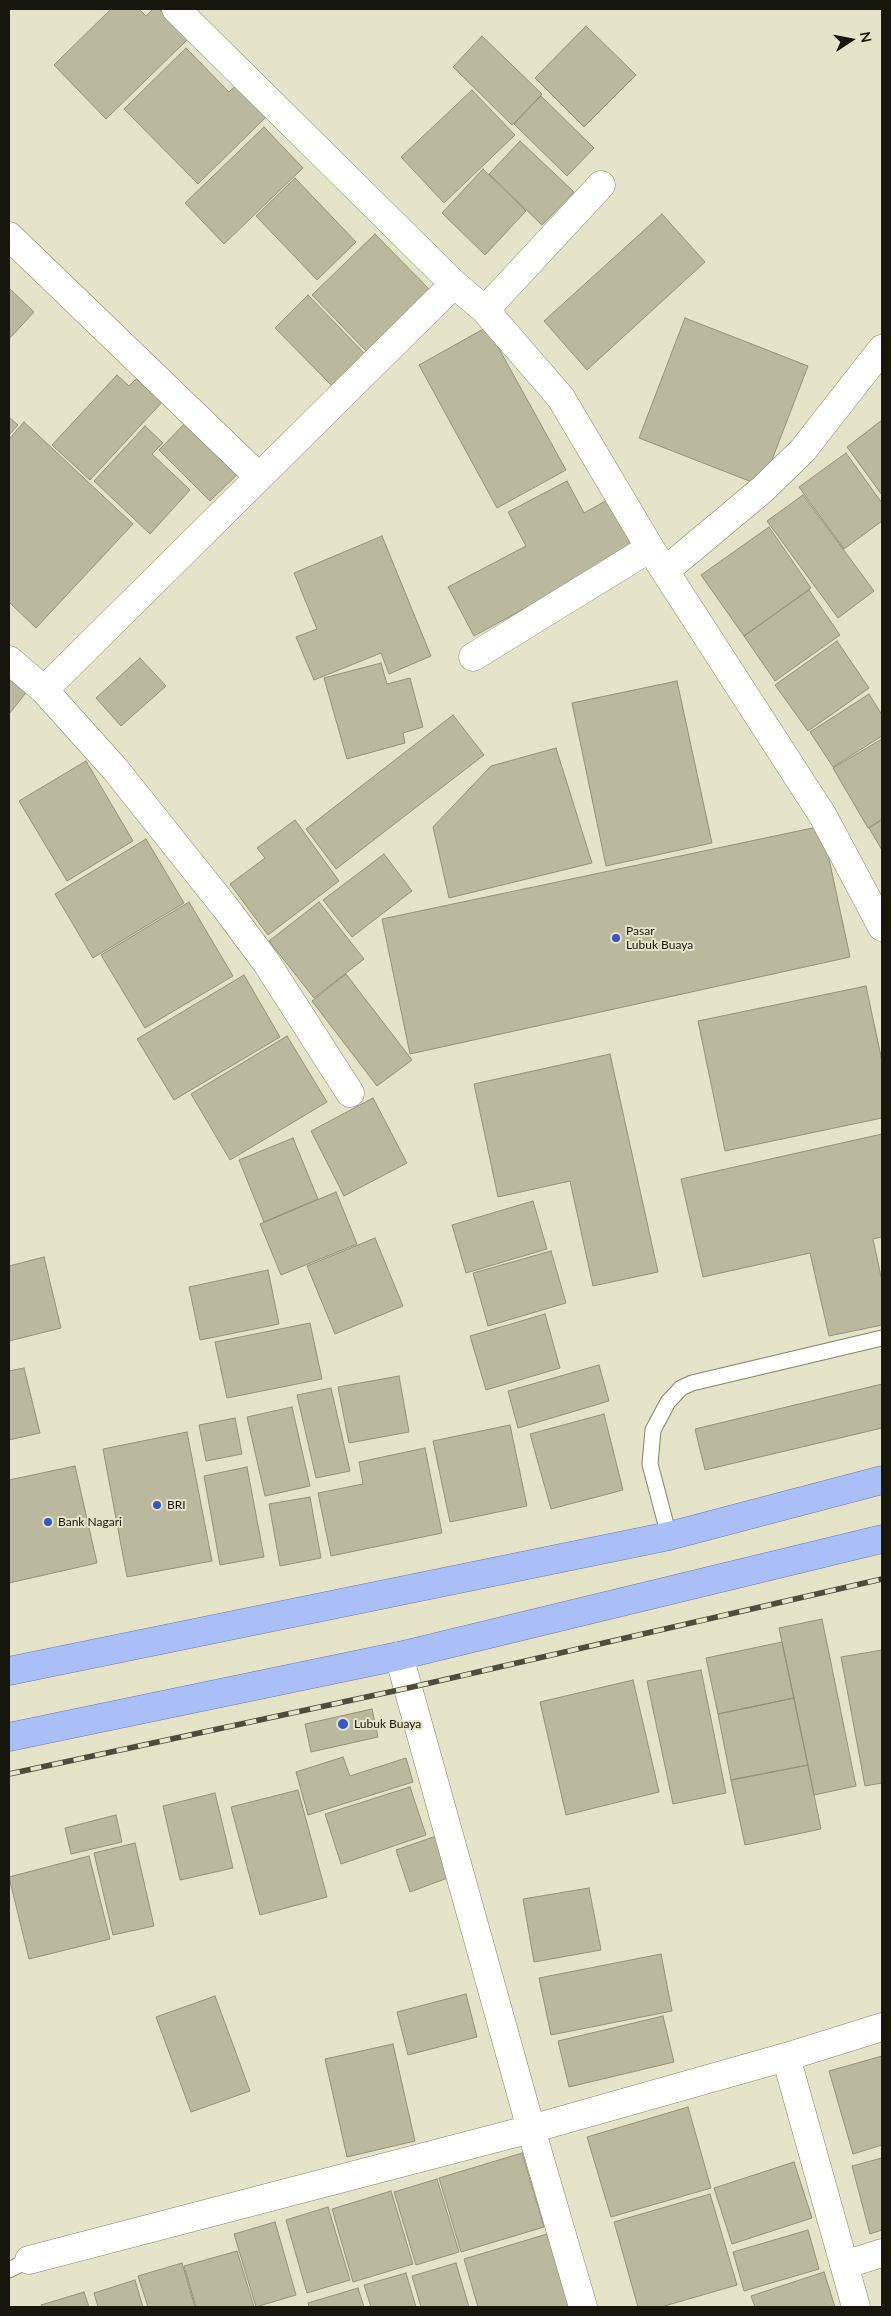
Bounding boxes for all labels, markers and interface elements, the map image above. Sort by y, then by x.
north arrow [826,15,876,65]
text: N [857,30,876,44]
place label: Pasar Lubuk Buaya [626,924,693,952]
marker: Pasar Lubuk Buaya [610,932,622,944]
place label: BRI [167,1498,186,1512]
marker: BRI [151,1499,163,1511]
place label: Bank Nagari [58,1515,122,1529]
marker: Bank Nagari [42,1516,54,1528]
marker: Lubuk Buaya [336,1717,350,1731]
place label: Lubuk Buaya [354,1717,421,1731]

